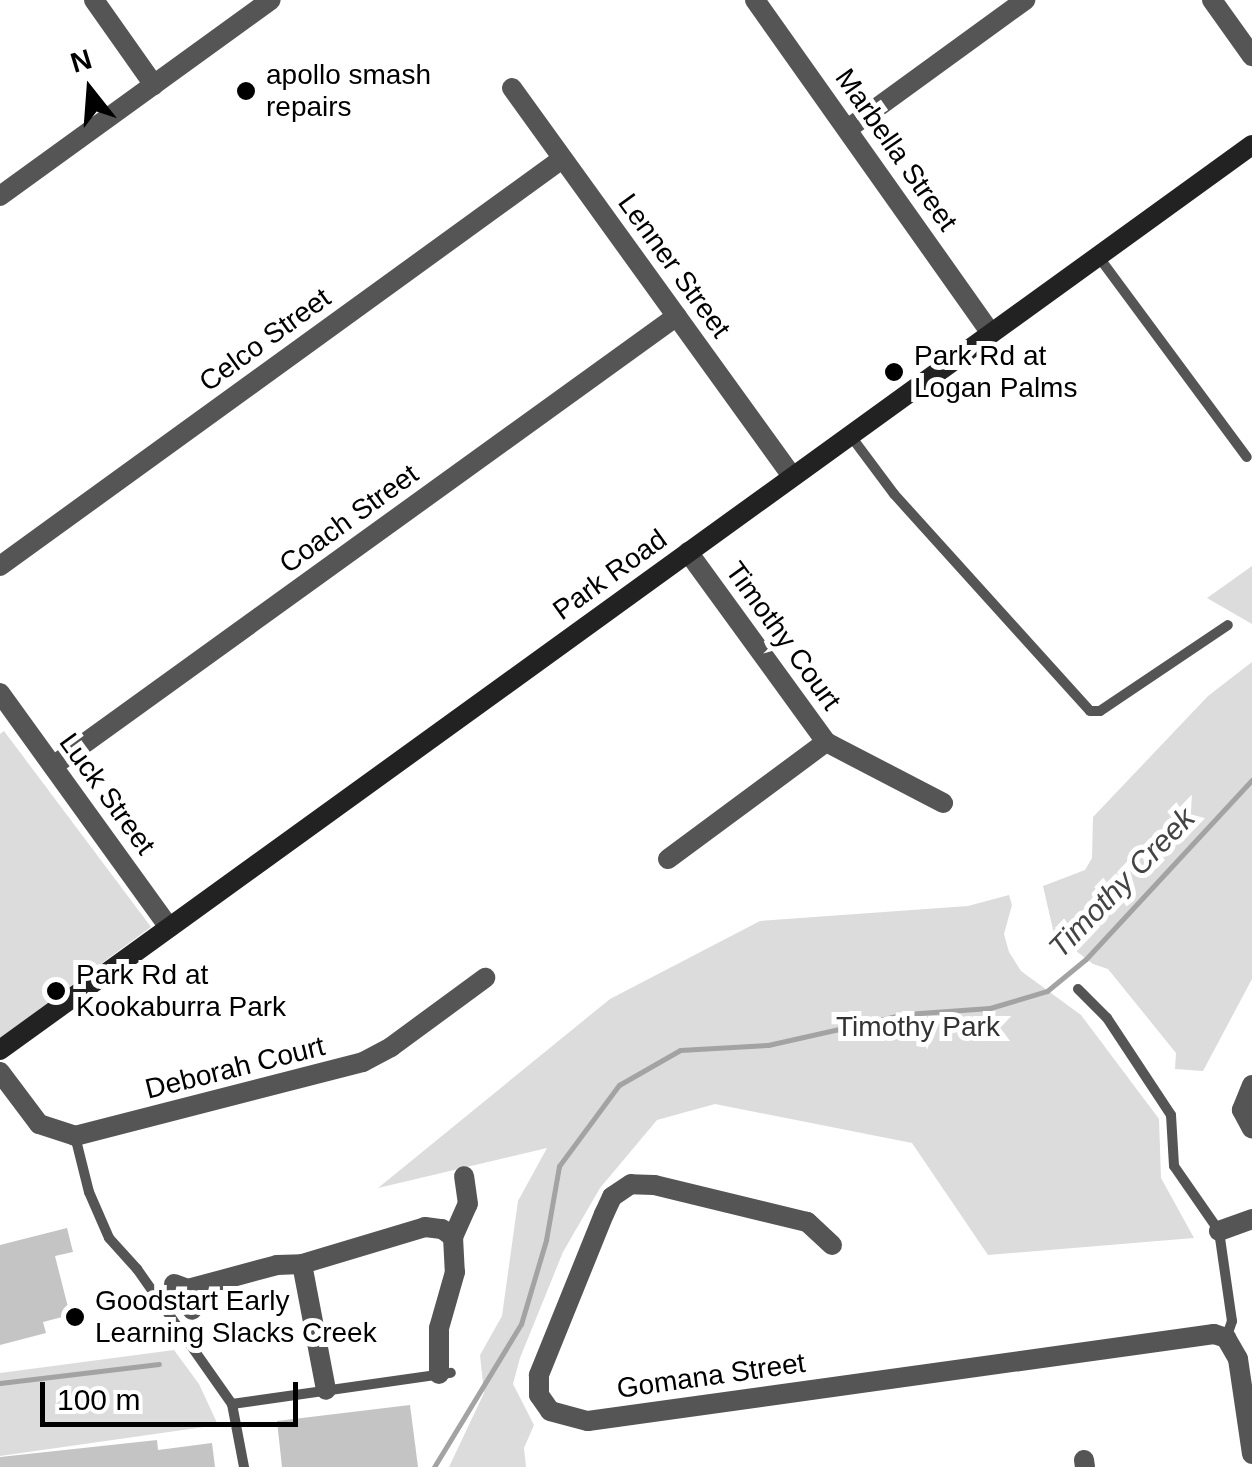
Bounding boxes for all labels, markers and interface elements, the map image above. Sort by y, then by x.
north arrow [40,40,140,140]
text: N [67,43,95,79]
place label: apollo smash repairs [266,58,431,124]
street label: Marbella Street [828,63,964,237]
marker: apollo smash repairs [235,80,257,102]
street label: Lenner Street [611,187,737,345]
street label: Celco Street [193,281,337,399]
place label: Park Rd at Logan Palms [914,339,1077,405]
marker: Park Rd at Logan Palms [883,361,905,383]
street label: Coach Street [273,457,425,581]
street label: Park Road [547,523,673,627]
street label: Timothy Court [718,555,848,717]
street label: Luck Street [52,727,162,861]
water label: Timothy Creek [1041,800,1203,966]
place label: Park Rd at Kookaburra Park [76,958,286,1024]
marker: Park Rd at Kookaburra Park [45,980,67,1002]
park label: Timothy Park [836,1010,1000,1044]
street label: Deborah Court [142,1029,328,1107]
place label: Goodstart Early Learning Slacks Creek [95,1284,377,1350]
marker: Goodstart Early Learning Slacks Creek [64,1306,86,1328]
street label: Gomana Street [615,1346,807,1406]
scale bar [45,1362,302,1424]
text: 100 m [57,1383,140,1416]

